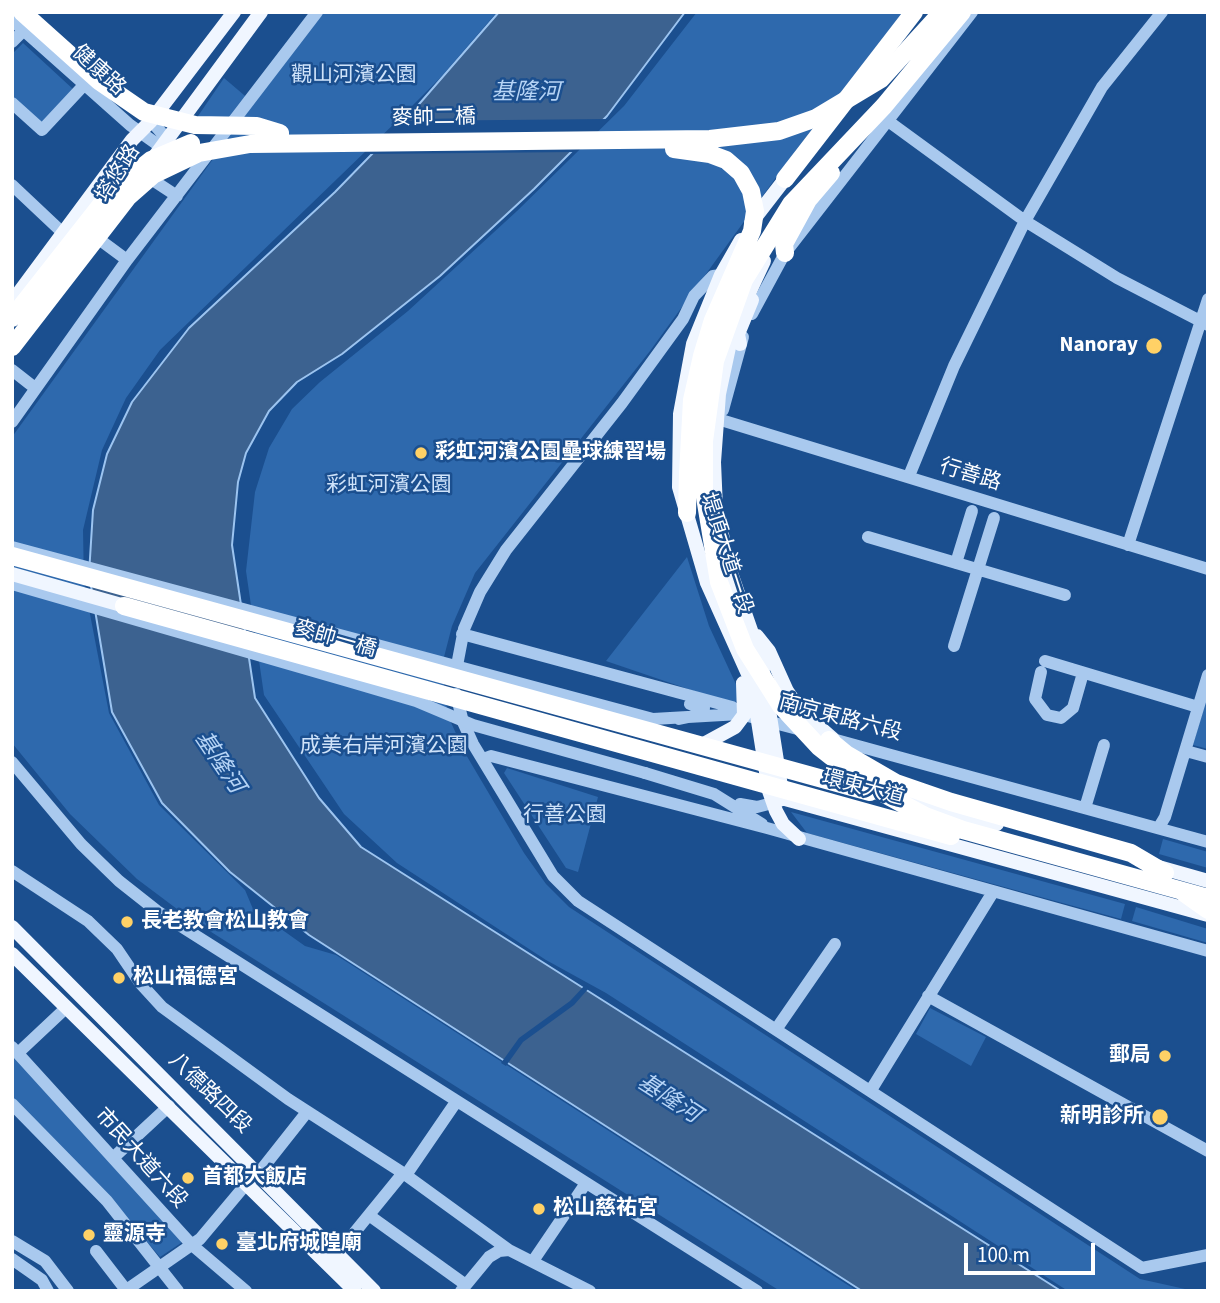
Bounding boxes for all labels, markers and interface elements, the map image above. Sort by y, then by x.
street label: 健康路 [66,41,130,101]
park label: 觀山河濱公園 [291,63,417,89]
water label: 基隆河 [492,80,560,108]
street label: 麥帥二橋 [392,106,476,132]
street label: 塔悠路 [92,141,146,207]
place label: Nanoray [1060,333,1138,359]
marker: Nanoray [1144,336,1164,356]
place label: 彩虹河濱公園壘球練習場 [435,440,666,466]
marker: 彩虹河濱公園壘球練習場 [413,445,429,461]
street label: 行善路 [936,455,1004,497]
park label: 彩虹河濱公園 [326,473,452,499]
street label: 堤頂大道一段 [694,490,756,618]
street label: 麥帥一橋 [291,616,379,664]
street label: 南京東路六段 [776,691,904,747]
water label: 基隆河 [187,727,249,799]
park label: 成美右岸河濱公園 [300,734,468,760]
street label: 環東大道 [819,766,907,812]
park label: 行善公園 [523,803,607,829]
place label: 長老教會松山教會 [141,909,309,935]
marker: 長老教會松山教會 [119,914,135,930]
place label: 松山福德宮 [133,965,238,991]
marker: 松山福德宮 [111,970,127,986]
place label: 郵局 [1109,1043,1151,1069]
street label: 八德路四段 [162,1048,256,1140]
marker: 郵局 [1157,1048,1173,1064]
water label: 基隆河 [632,1070,704,1130]
street label: 市民大道六段 [88,1104,192,1214]
place label: 新明診所 [1060,1104,1144,1130]
marker: 新明診所 [1150,1107,1170,1127]
place label: 首都大飯店 [202,1165,307,1191]
marker: 首都大飯店 [180,1170,196,1186]
place label: 松山慈祐宮 [553,1196,658,1222]
marker: 松山慈祐宮 [531,1201,547,1217]
place label: 靈源寺 [103,1222,166,1248]
marker: 靈源寺 [81,1227,97,1243]
scale bar [968,1230,1099,1274]
place label: 臺北府城隍廟 [236,1231,362,1257]
marker: 臺北府城隍廟 [214,1236,230,1252]
text: 100 m [977,1240,1030,1270]

